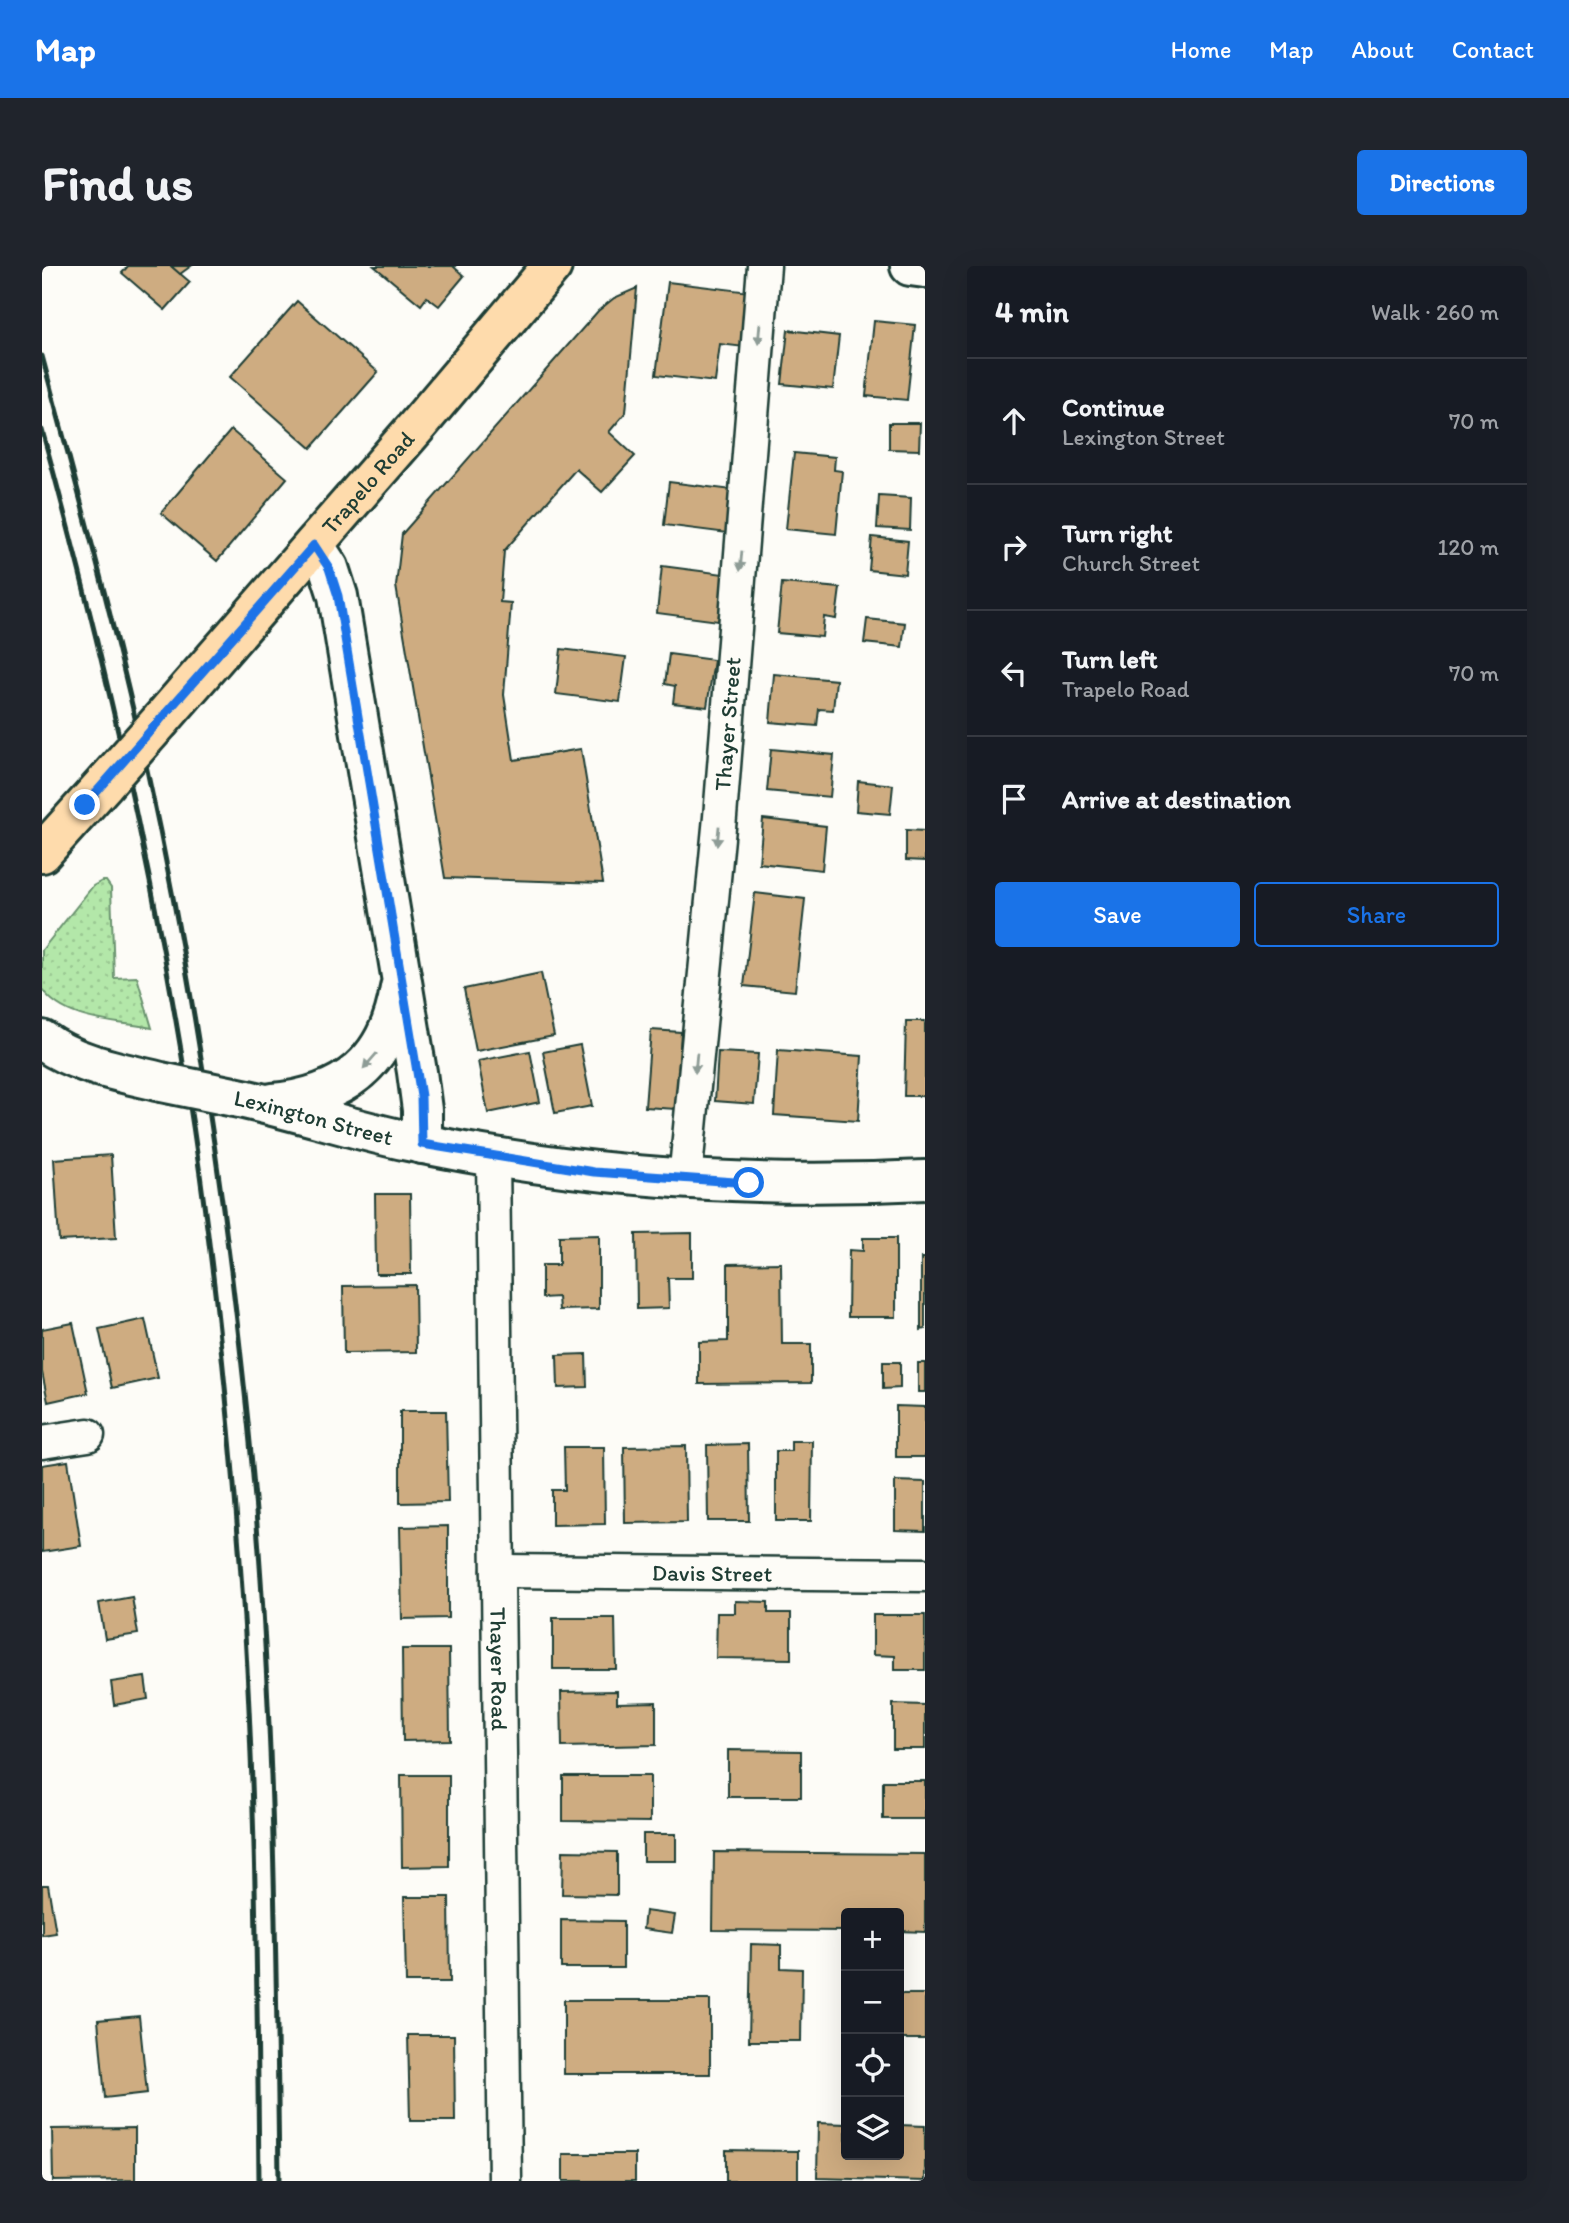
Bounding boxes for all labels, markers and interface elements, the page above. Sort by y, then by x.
text: Map [35,30,96,69]
text: Home [1171,35,1231,64]
text: Map [1269,35,1313,64]
text: About [1351,35,1414,64]
text: Contact [1452,35,1534,64]
button: Directions [1357,150,1527,215]
text: Find us [42,153,193,212]
text: 4 min [995,293,1069,330]
text: Walk · 260 m [1371,298,1499,326]
one-way arrow [753,323,764,345]
text: Continue [1062,391,1165,423]
icon: ahead [995,402,1033,440]
text: 70 m [1449,407,1499,435]
text: Lexington Street [1062,423,1225,451]
street label: Trapelo Road [315,425,421,540]
text: Turn right [1062,517,1173,549]
icon: right [995,528,1033,566]
text: 120 m [1438,533,1499,561]
text: Church Street [1062,549,1200,577]
one-way arrow [735,550,746,572]
text: Turn left [1062,643,1158,675]
icon: left [995,654,1033,692]
street label: Thayer Street [708,656,747,792]
text: 70 m [1449,659,1499,687]
text: Trapelo Road [1062,675,1190,703]
icon: arrive [995,780,1033,818]
text: Arrive at destination [1062,783,1291,815]
route end [69,789,100,820]
one-way arrow [713,826,724,848]
button: Save [995,882,1240,947]
button: Share [1254,882,1499,947]
one-way arrow [362,1052,378,1070]
one-way arrow [690,1052,701,1074]
street label: Lexington Street [232,1083,396,1151]
route start [733,1167,764,1198]
street label: Davis Street [652,1558,773,1588]
street label: Thayer Road [484,1607,514,1731]
map controls [841,1908,904,2160]
button: + [841,1908,904,1971]
button: − [841,1971,904,2034]
button: locate [841,2034,904,2097]
button: layers [841,2097,904,2160]

